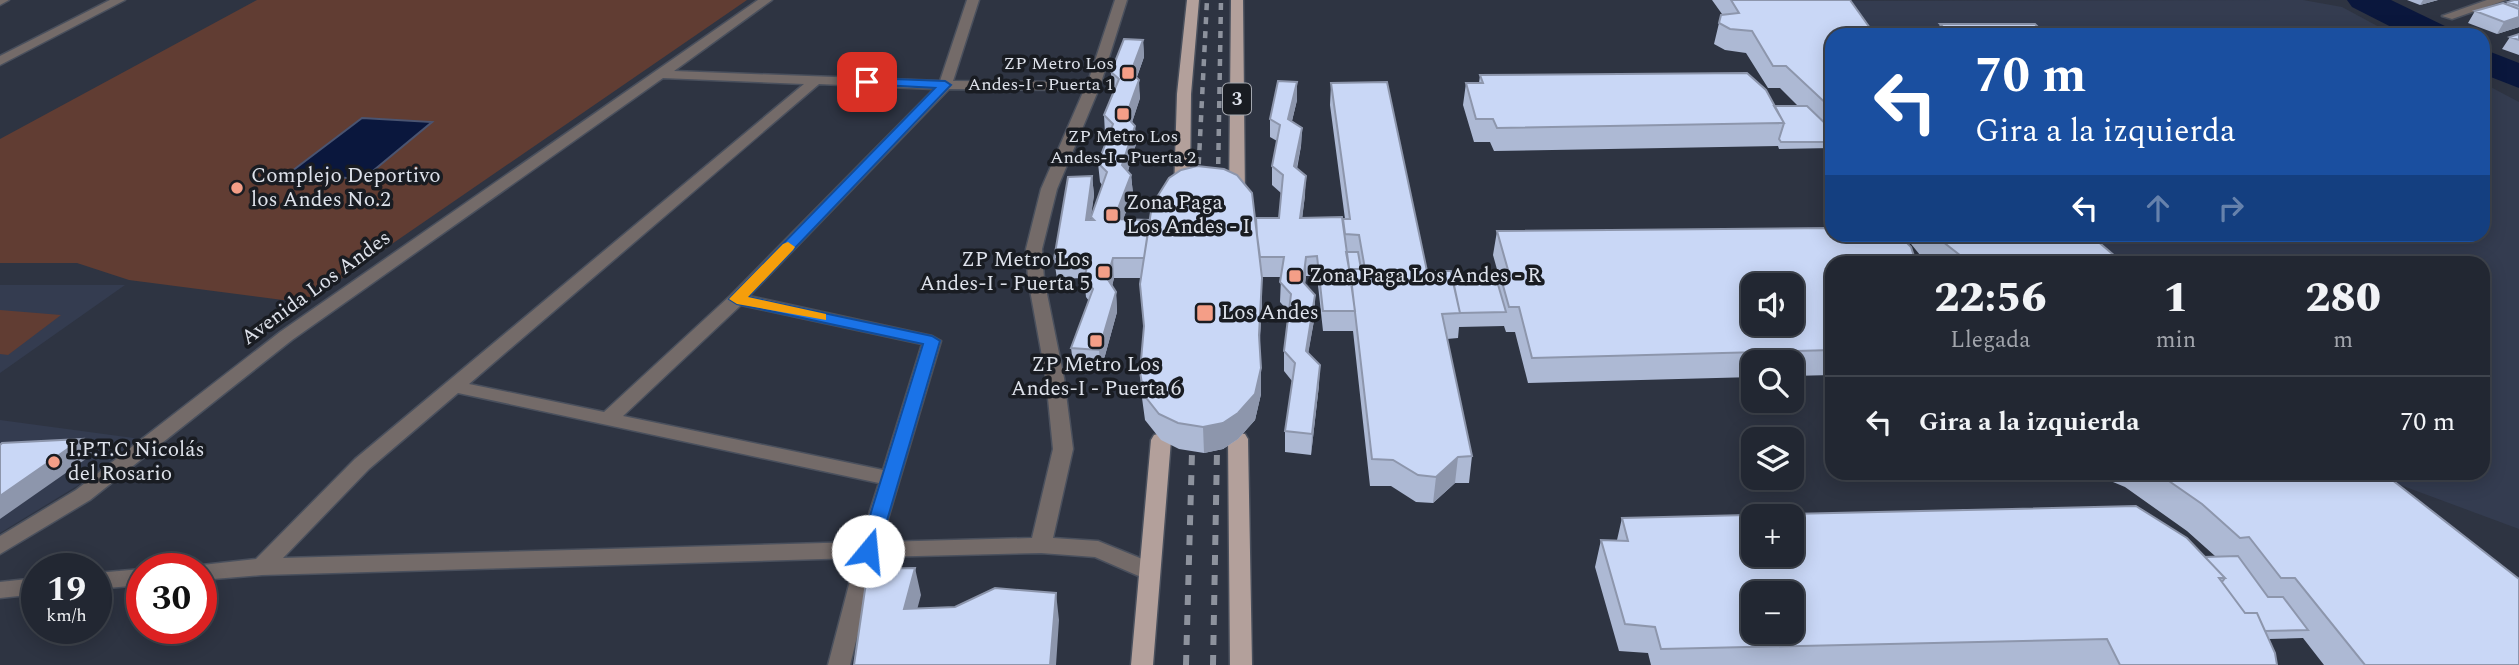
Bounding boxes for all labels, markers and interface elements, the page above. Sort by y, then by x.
text: 70 m [1975,39,2086,114]
place label: ZP Metro Los Andes-I - Puerta 1 [968,50,1114,98]
pin [837,52,897,112]
icon: left [1860,56,1951,147]
icon: arrive [848,63,886,101]
marker: ZP Metro Los Andes-I - Puerta 1 [1120,65,1136,81]
road number: 3 [1223,83,1251,114]
marker: ZP Metro Los Andes-I - Puerta 2 [1115,106,1131,122]
text: Gira a la izquierda [1975,107,2236,156]
place label: ZP Metro Los Andes-I - Puerta 2 [1050,123,1196,171]
place label: Complejo Deportivo los Andes No.2 [251,160,441,216]
marker: Complejo Deportivo los Andes No.2 [229,180,245,196]
place label: Zona Paga Los Andes - I [1126,187,1250,243]
icon: left [2066,189,2104,227]
icon: ahead [2139,189,2177,227]
icon: right [2212,189,2250,227]
marker: Zona Paga Los Andes - I [1104,207,1120,223]
street label: Avenida Los Andes [234,222,398,354]
place label: ZP Metro Los Andes-I - Puerta 5 [919,244,1090,300]
place label: Zona Paga Los Andes - R [1309,260,1541,292]
marker: ZP Metro Los Andes-I - Puerta 5 [1096,264,1112,280]
text: 22:56 [1934,267,2047,330]
text: 1 [2163,267,2189,330]
text: 280 [2305,267,2381,330]
marker: Zona Paga Los Andes - R [1287,268,1303,284]
map controls [1741,273,1804,644]
button: sound [1741,273,1804,336]
place label: Los Andes [1221,297,1319,329]
marker: Los Andes [1195,303,1215,323]
text: Llegada [1950,323,2030,358]
text: min [2156,323,2196,358]
text: m [2333,323,2353,358]
marker: ZP Metro Los Andes-I - Puerta 6 [1088,333,1104,349]
place label: ZP Metro Los Andes-I - Puerta 6 [1011,349,1181,405]
button: search [1741,350,1804,413]
text: Gira a la izquierda [1919,402,2140,442]
text: 70 m [2400,402,2455,442]
icon: left [1860,403,1898,441]
button: layers [1741,427,1804,490]
place label: I.P.T.C Nicolás del Rosario [68,434,205,490]
marker: I.P.T.C Nicolás del Rosario [46,454,62,470]
button: + [1741,504,1804,567]
position arrow [831,514,905,588]
speed limit sign: 30 [126,553,217,644]
text: 19 [47,563,86,616]
button: − [1741,581,1804,644]
text: km/h [46,602,87,629]

